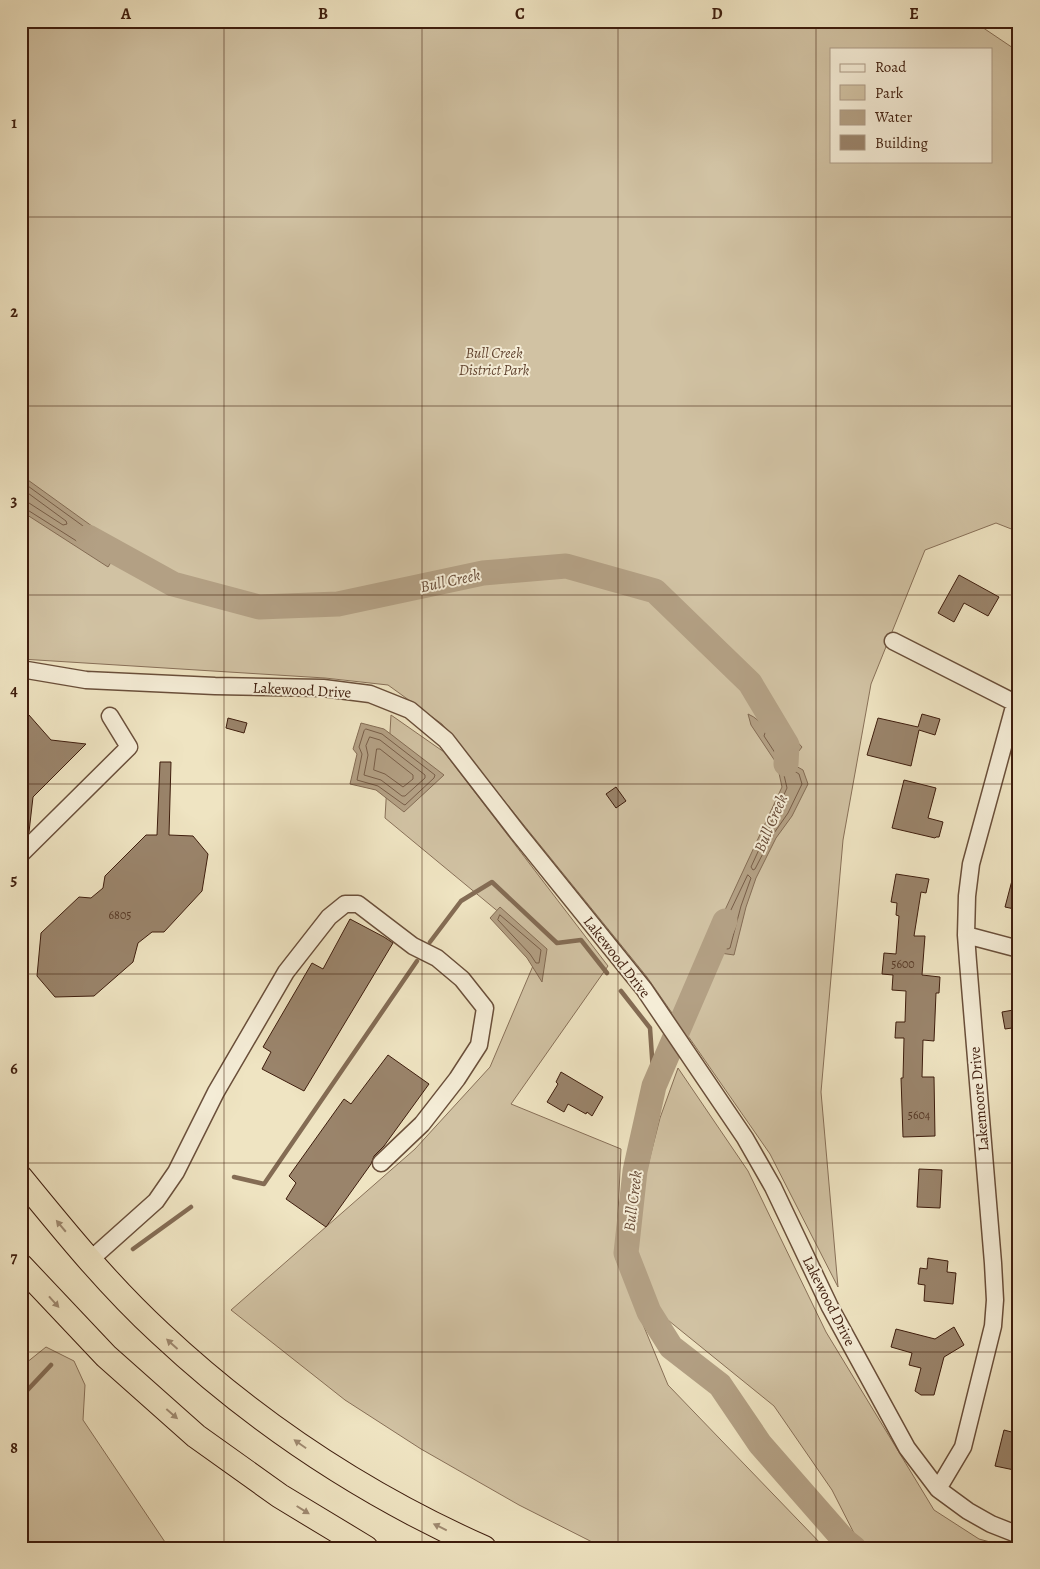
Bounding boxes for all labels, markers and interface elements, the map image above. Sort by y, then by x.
text: A [120,3,132,25]
text: B [318,3,328,25]
text: C [515,3,525,25]
text: D [711,3,723,25]
text: E [909,3,919,25]
legend [830,48,992,162]
text: Road [875,57,907,77]
text: Park [875,83,904,103]
text: Water [874,107,912,127]
text: 1 [11,112,17,134]
text: Building [875,133,928,153]
text: 2 [10,301,18,323]
park label: Bull Creek District Park [459,343,530,380]
text: 3 [11,490,18,512]
water label: Bull Creek [418,564,482,598]
street label: Lakewood Drive [252,677,352,703]
text: 4 [10,680,18,702]
water label: Bull Creek [749,791,793,856]
text: 5 [11,869,18,891]
house number: 6805 [109,907,131,923]
street label: Lakewood Drive [579,912,655,1002]
house number: 5600 [891,956,915,972]
street label: Lakemoore Drive [964,1046,994,1152]
text: 6 [10,1058,18,1080]
house number: 5604 [908,1107,931,1123]
water label: Bull Creek [618,1170,648,1233]
one-way arrow [55,1220,66,1233]
text: 7 [11,1247,18,1269]
street label: Lakewood Drive [798,1253,860,1350]
one-way arrow [48,1296,60,1308]
one-way arrow [166,1339,178,1350]
one-way arrow [165,1408,177,1420]
text: 8 [10,1437,18,1459]
one-way arrow [293,1439,307,1449]
one-way arrow [296,1505,309,1515]
one-way arrow [433,1522,447,1530]

